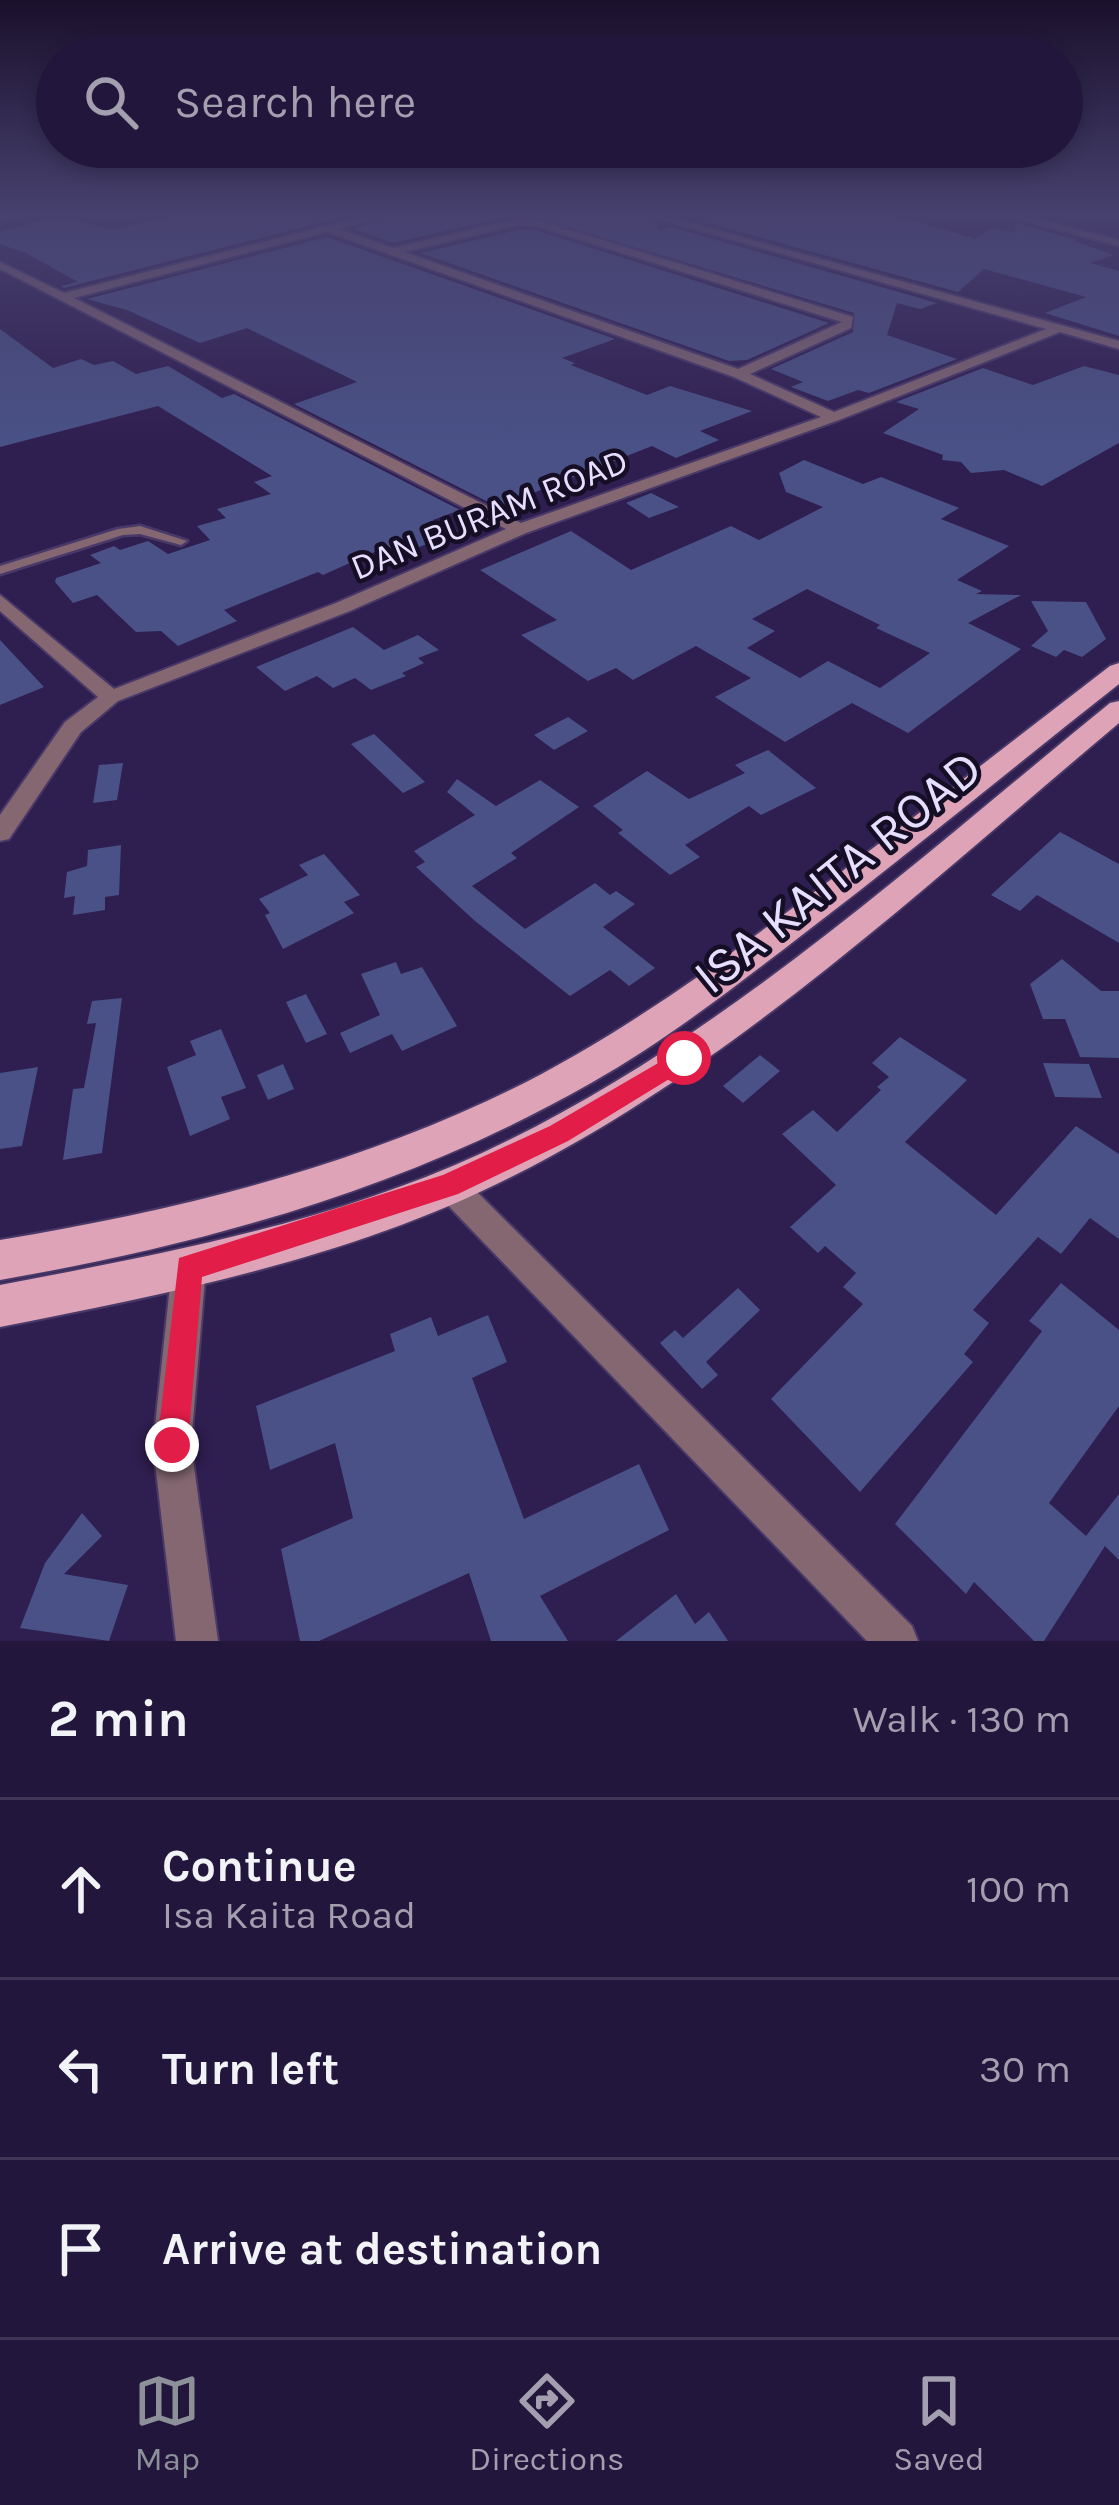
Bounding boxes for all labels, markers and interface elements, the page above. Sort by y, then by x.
search box [36,36,1083,168]
icon: search [78,69,144,135]
text: Search here [174,76,416,128]
street label: DAN BURAM ROAD [345,439,634,589]
street label: ISA KAITA ROAD [682,737,994,1006]
route start [657,1031,711,1085]
route end [145,1418,199,1472]
text: 2 min [48,1689,189,1749]
text: Walk · 130 m [853,1696,1071,1742]
text: Continue [162,1840,357,1892]
icon: ahead [48,1856,114,1922]
text: 100 m [966,1866,1071,1912]
text: Isa Kaita Road [162,1892,416,1938]
icon: left [48,2036,114,2102]
text: Turn left [162,2043,339,2095]
text: 30 m [979,2046,1071,2092]
icon: arrive [48,2216,114,2282]
text: Arrive at destination [162,2223,602,2275]
tab: Map [134,2368,200,2478]
tab: Directions [469,2368,624,2478]
tab: Saved [893,2368,985,2478]

